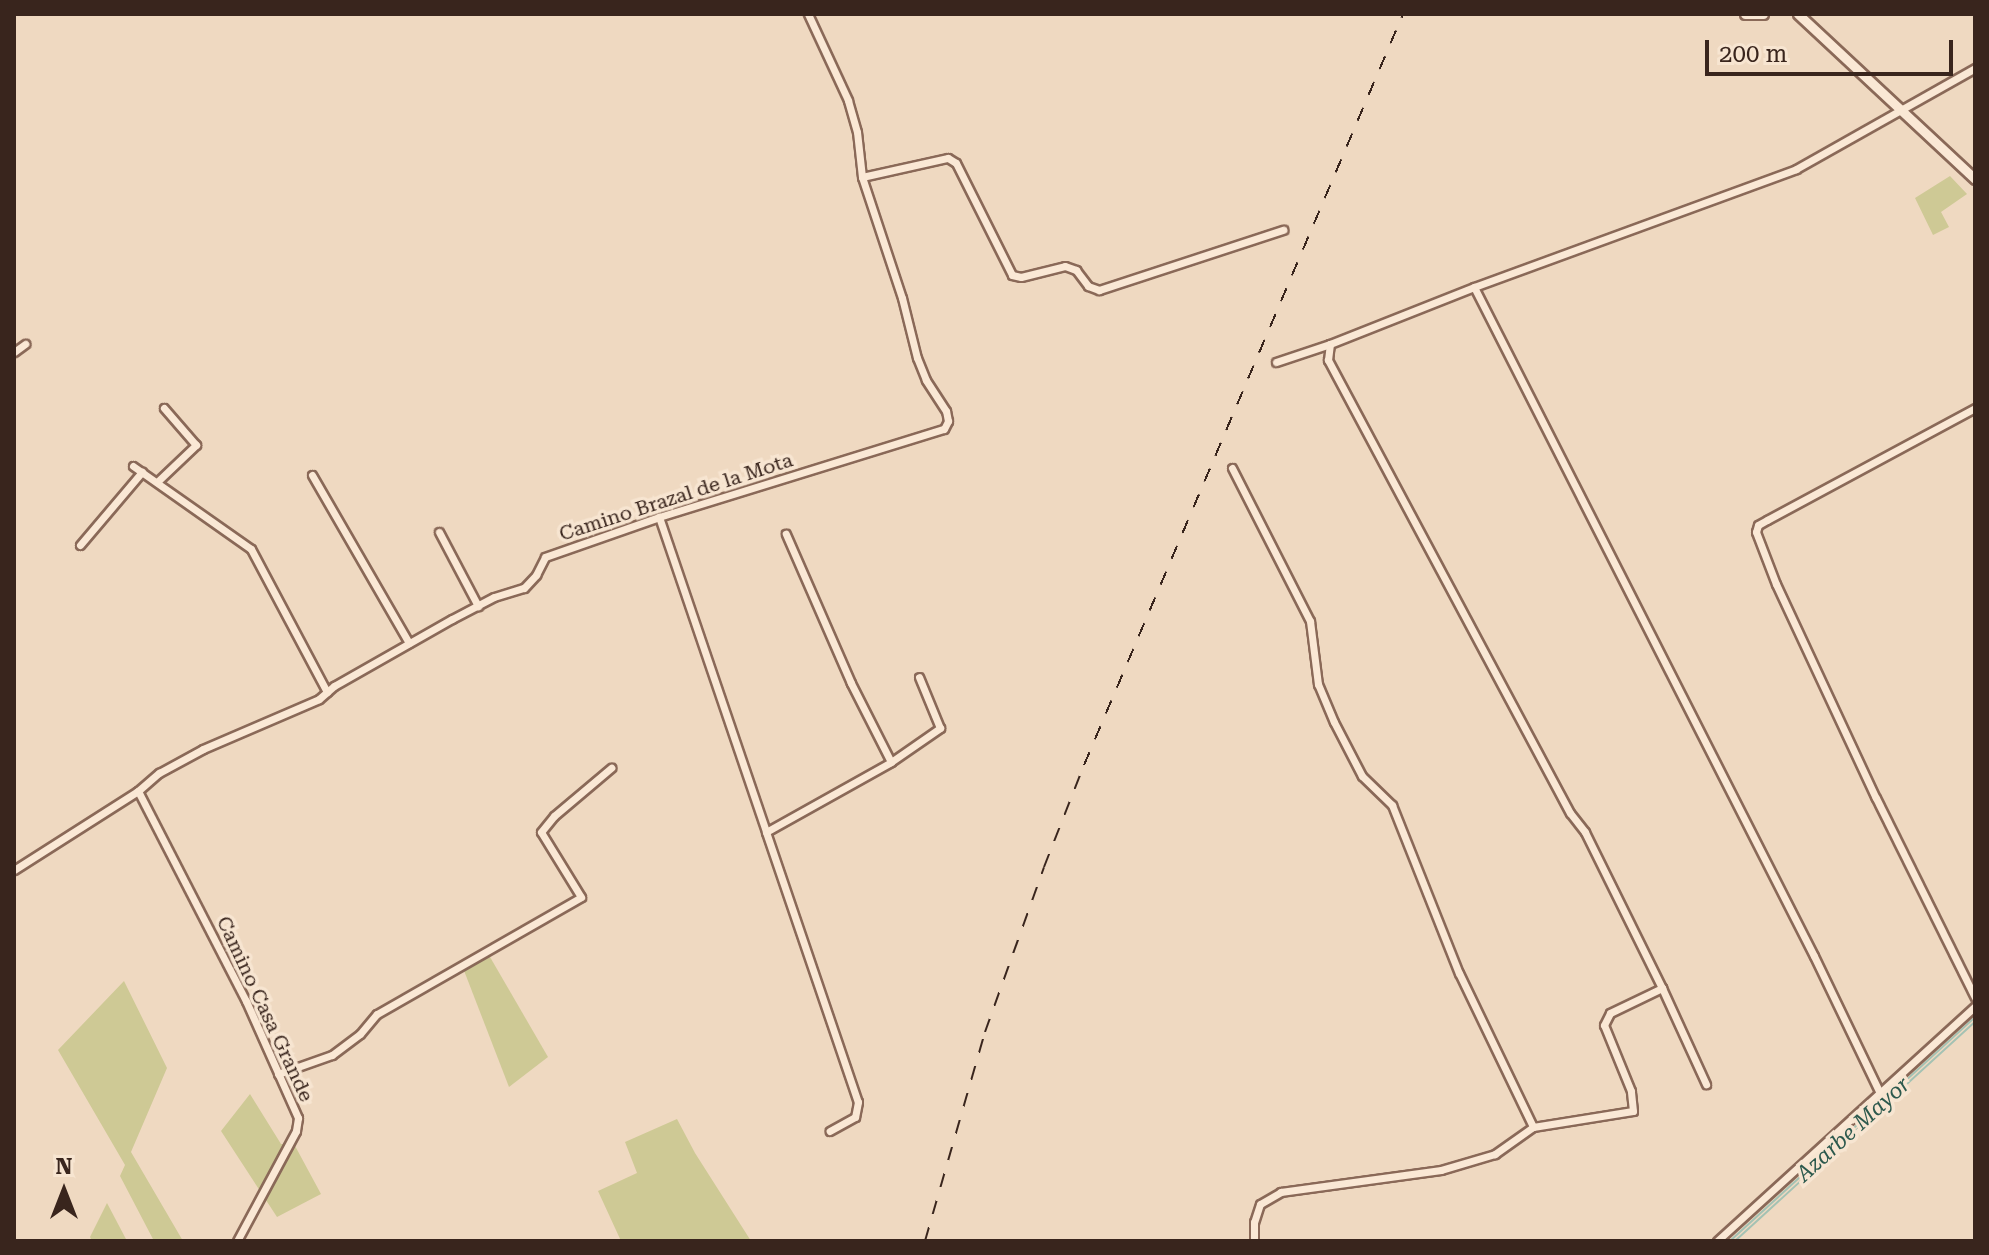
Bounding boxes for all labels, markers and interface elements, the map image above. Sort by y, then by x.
scale bar [1709,24,1957,74]
text: 200 m [1719,40,1787,68]
street label: Camino Brazal de la Mota [556,448,796,546]
street label: Camino Casa Grande [211,913,319,1105]
water label: Azarbe Mayor [1791,1071,1915,1187]
north arrow [24,1151,104,1231]
text: N [56,1154,72,1179]

